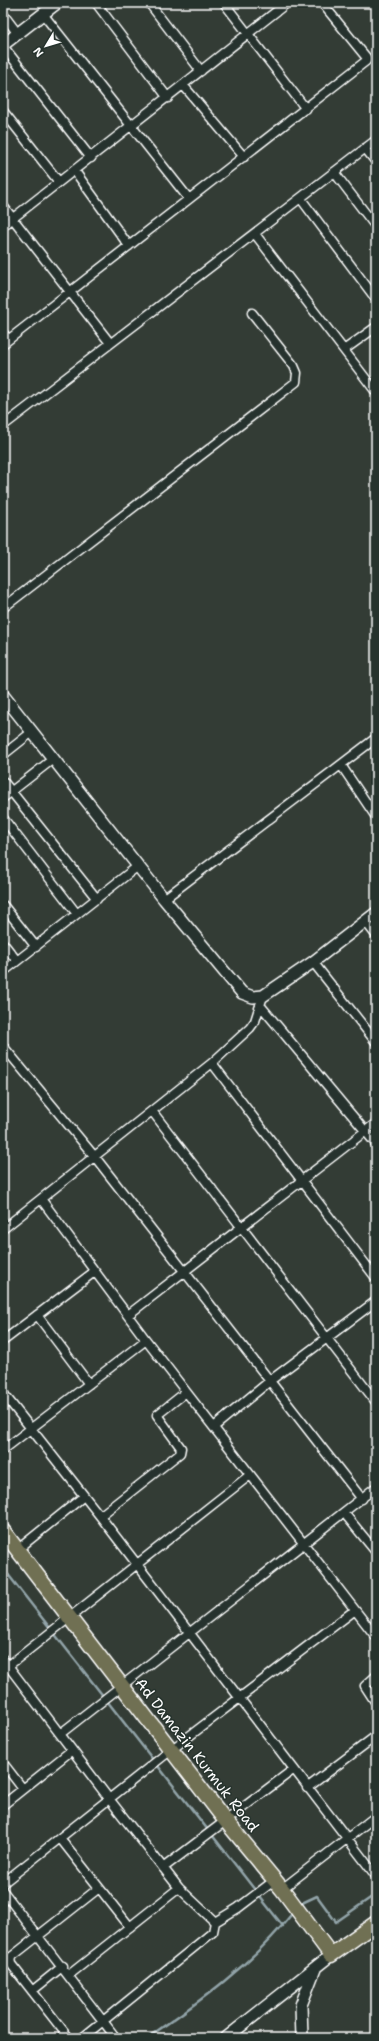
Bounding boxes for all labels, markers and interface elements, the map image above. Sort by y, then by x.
north arrow [26,26,66,66]
text: N [30,44,47,60]
street label: Ad Damazin Kurmuk Road [131,1674,264,1837]

